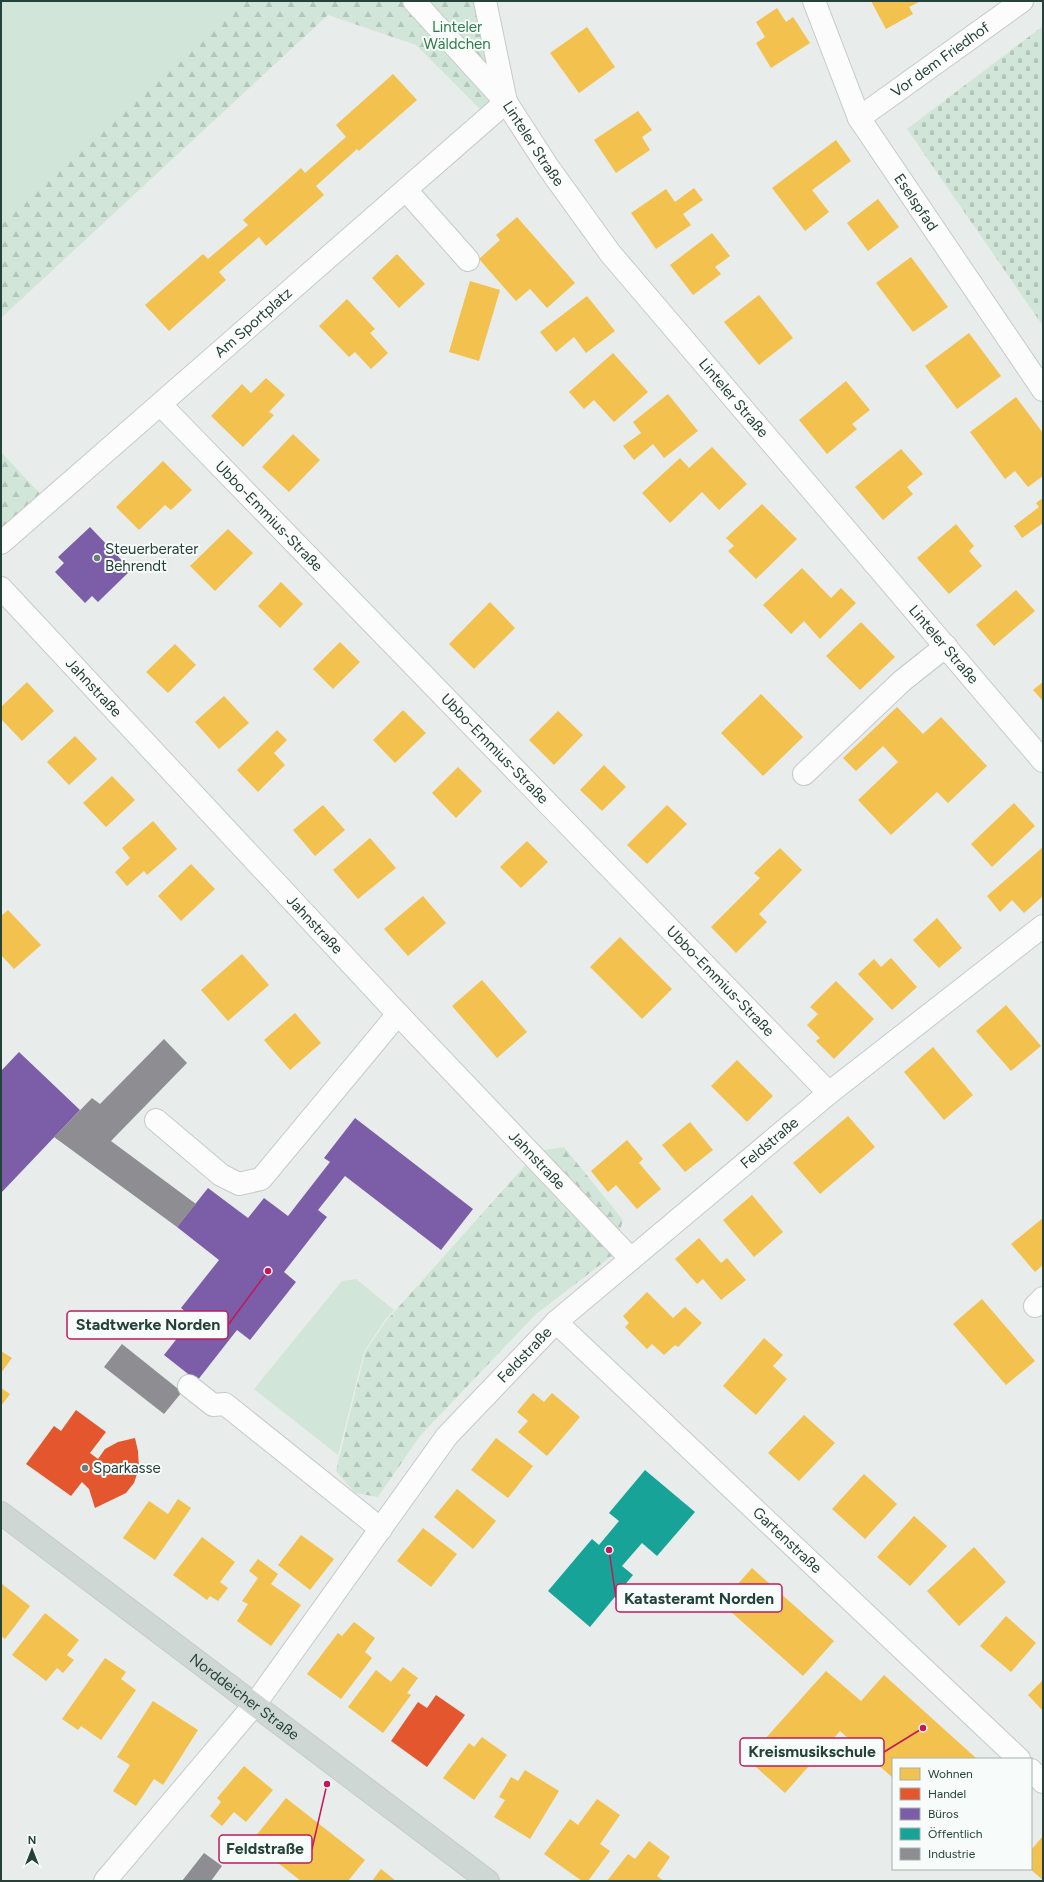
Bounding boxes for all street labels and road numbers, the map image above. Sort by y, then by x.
street label: Vor dem Friedhof [887,18,993,101]
street label: Linteler Straße [499,98,568,190]
street label: Eselspfad [890,170,942,234]
street label: Am Sportplatz [211,284,296,361]
street label: Linteler Straße [695,355,772,441]
street label: Ubbo-Emmius-Straße [211,457,327,575]
street label: Linteler Straße [905,601,982,688]
street label: Jahnstraße [62,654,126,721]
street label: Ubbo-Emmius-Straße [437,690,552,808]
street label: Jahnstraße [283,891,346,958]
street label: Ubbo-Emmius-Straße [663,922,778,1040]
street label: Feldstraße [737,1113,802,1172]
street label: Jahnstraße [505,1127,569,1193]
street label: Feldstraße [494,1323,555,1387]
street label: Gartenstraße [749,1503,826,1577]
street label: Norddeicher Straße [186,1650,303,1744]

